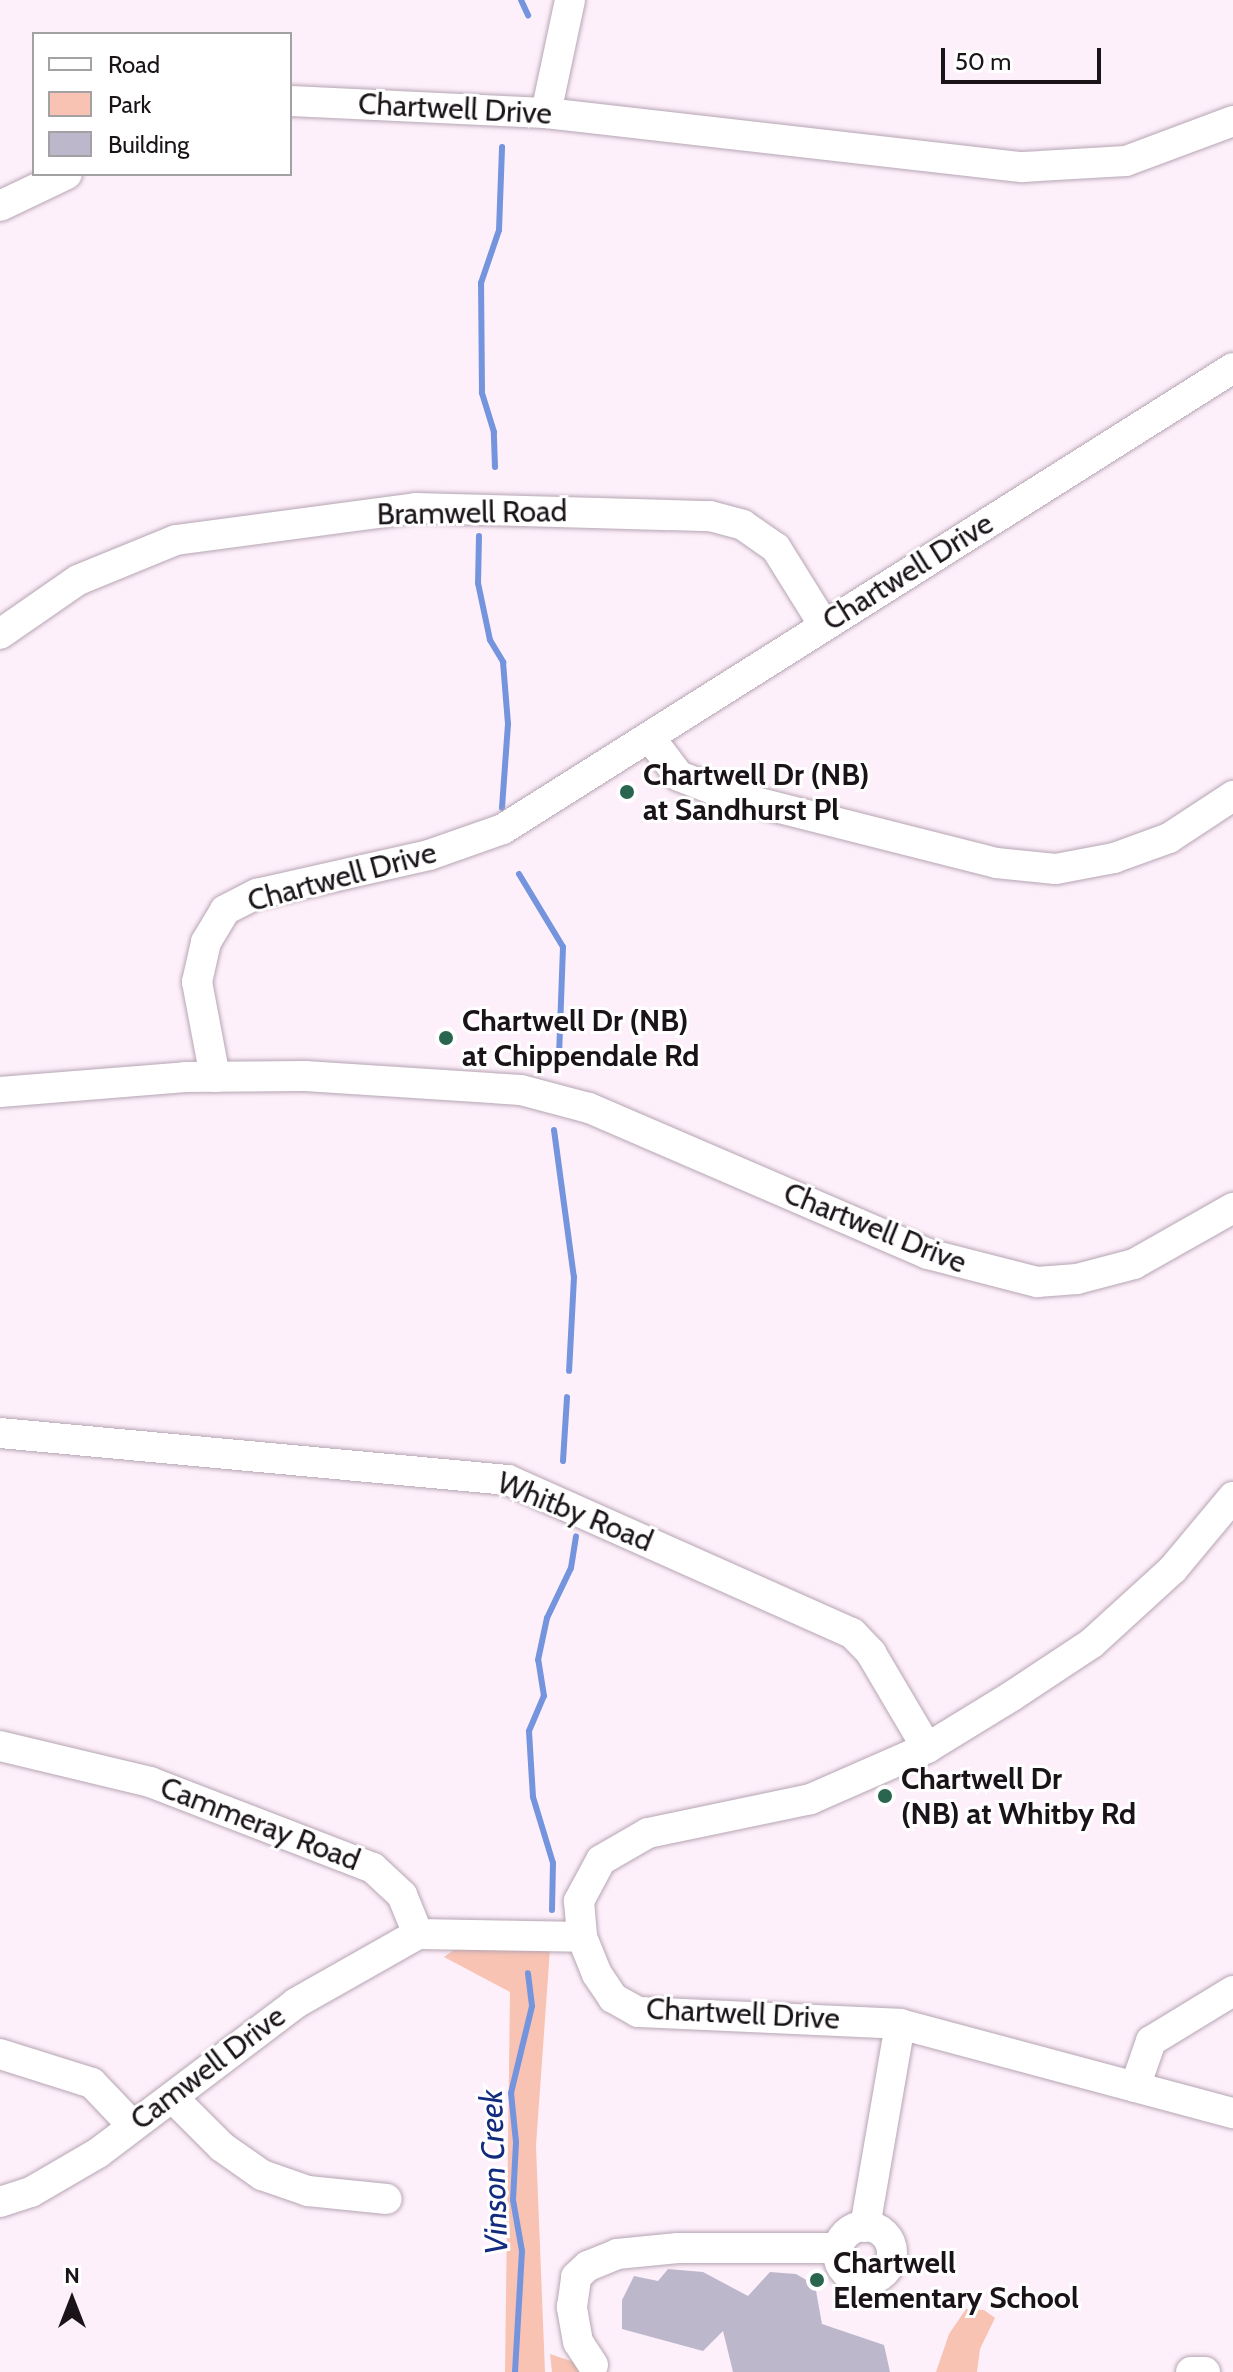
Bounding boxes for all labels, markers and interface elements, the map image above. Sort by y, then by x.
legend [32,32,292,176]
scale bar [945,32,1105,82]
text: 50 m [955,47,1011,76]
text: Road [108,50,160,79]
street label: Chartwell Drive [357,86,553,132]
text: Park [108,90,151,119]
text: Building [108,130,189,159]
street label: Bramwell Road [376,493,568,533]
street label: Chartwell Drive [816,505,1000,639]
place label: Chartwell Dr (NB) at Sandhurst Pl [643,757,869,828]
marker: Chartwell Dr (NB) at Sandhurst Pl [618,783,636,801]
street label: Chartwell Drive [244,835,440,919]
place label: Chartwell Dr (NB) at Chippendale Rd [462,1003,699,1074]
marker: Chartwell Dr (NB) at Chippendale Rd [437,1029,455,1047]
street label: Chartwell Drive [778,1175,972,1281]
street label: Whitby Road [492,1465,658,1559]
place label: Chartwell Dr (NB) at Whitby Rd [901,1761,1136,1832]
street label: Cammeray Road [155,1769,365,1879]
marker: Chartwell Dr (NB) at Whitby Rd [876,1787,894,1805]
street label: Chartwell Drive [645,1991,841,2037]
street label: Camwell Drive [124,1998,292,2138]
water label: Vinson Creek [472,2089,516,2255]
place label: Chartwell Elementary School [833,2245,1079,2316]
north arrow [32,2260,112,2340]
text: N [64,2262,80,2289]
marker: Chartwell Elementary School [808,2271,826,2289]

